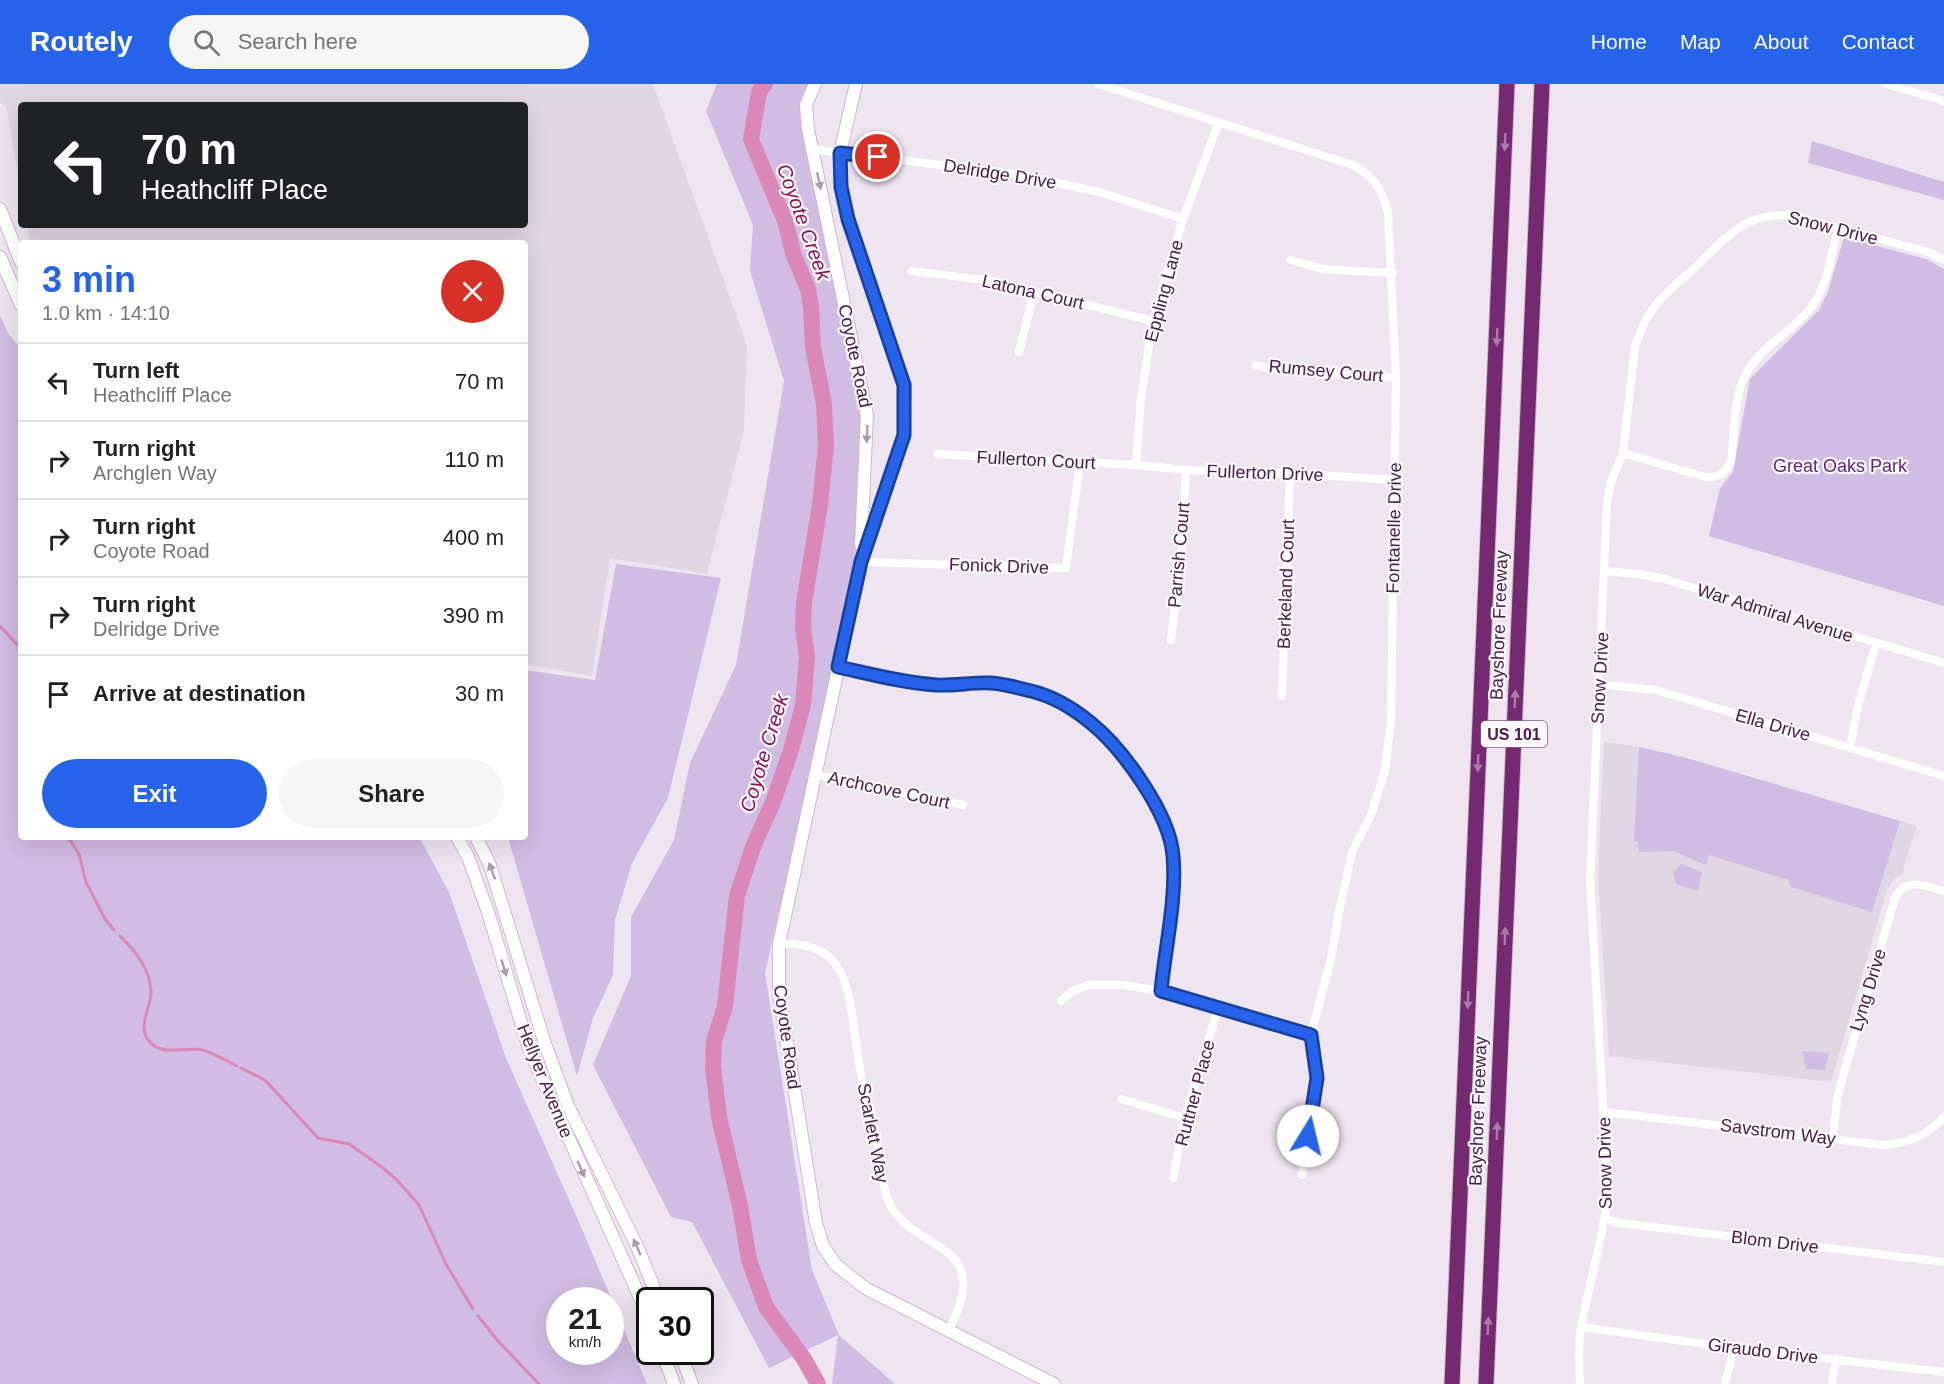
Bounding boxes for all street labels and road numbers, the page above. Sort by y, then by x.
street label: Delridge Drive [942,155,1058,193]
street label: Snow Drive [1786,207,1880,249]
street label: Eppling Lane [1141,238,1187,344]
street label: Latona Court [980,271,1086,313]
street label: Coyote Road [834,303,876,409]
street label: Rumsey Court [1268,356,1384,386]
street label: Fullerton Court [976,447,1096,473]
street label: Fullerton Drive [1206,461,1324,485]
street label: Fontanelle Drive [1383,462,1405,594]
street label: Parrish Court [1164,501,1194,609]
street label: Berkeland Court [1274,519,1298,649]
street label: Bayshore Freeway [1486,550,1512,700]
street label: Fonick Drive [949,554,1049,578]
street label: War Admiral Avenue [1695,580,1855,646]
street label: Snow Drive [1588,632,1612,724]
street label: Ella Drive [1733,705,1813,745]
road number: US 101 [1481,721,1547,747]
street label: Archcove Court [826,767,952,813]
street label: Lyng Drive [1846,946,1890,1034]
street label: Coyote Road [770,984,804,1090]
street label: Hellyer Avenue [513,1021,577,1141]
street label: Bayshore Freeway [1465,1036,1491,1186]
street label: Ruttner Place [1171,1038,1219,1148]
street label: Scarlett Way [854,1081,892,1185]
street label: Savstrom Way [1719,1115,1837,1149]
street label: Snow Drive [1594,1117,1616,1209]
street label: Blom Drive [1730,1227,1820,1257]
street label: Giraudo Drive [1707,1334,1819,1368]

